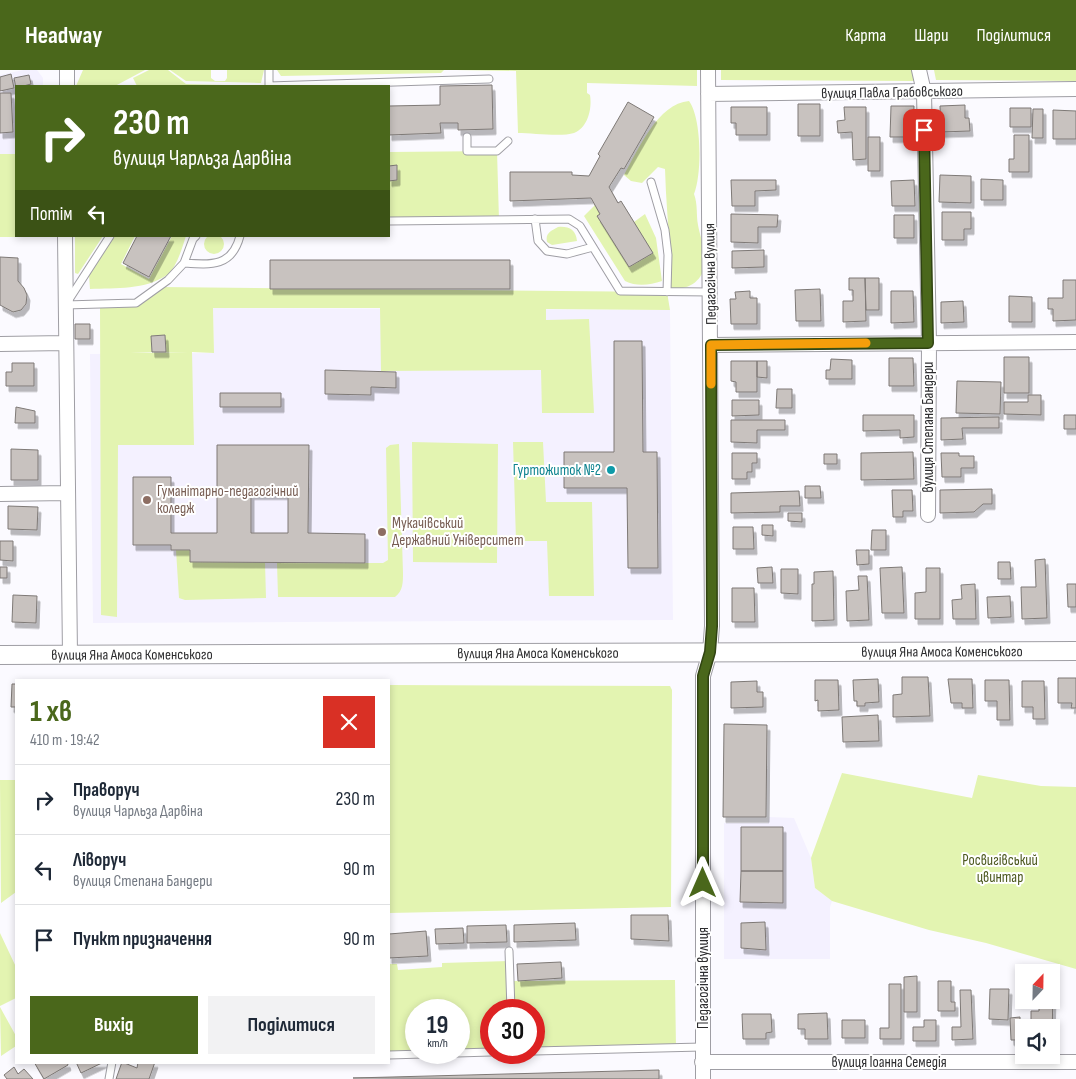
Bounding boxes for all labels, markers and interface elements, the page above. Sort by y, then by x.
text: Headway [25,21,102,50]
text: Карта [845,25,886,46]
text: Шари [914,25,948,46]
text: Поділитися [976,25,1051,46]
street label: вулиця Павла Грабовського [821,82,963,103]
text: 230 m [113,102,189,145]
icon: right [30,105,95,170]
pin [903,109,945,151]
icon: arrive [910,116,938,144]
text: вулиця Чарльза Дарвіна [113,145,292,172]
icon: left [83,200,111,228]
text: Потім [30,203,73,226]
street label: Педагогічна вулиця [700,223,721,325]
street label: вулиця Степана Бандери [919,362,938,492]
place label: Гуртожиток №2 [513,461,601,480]
marker: Гуртожиток №2 [605,464,617,476]
place label: Гуманітарно-педагогічний коледж [157,482,299,518]
marker: Гуманітарно-педагогічний коледж [141,494,153,506]
place label: Мукачівський Державний Університет [392,514,524,550]
marker: Мукачівський Державний Університет [376,526,388,538]
street label: вулиця Яна Амоса Коменського [861,642,1023,662]
street label: вулиця Яна Амоса Коменського [457,644,619,663]
street label: вулиця Яна Амоса Коменського [51,645,213,665]
text: 1 хв [30,694,72,730]
button: close [323,696,375,748]
text: 410 m · 19:42 [30,731,100,750]
text: Праворуч [73,779,140,802]
icon: right [30,786,58,814]
text: 230 m [335,788,375,811]
text: вулиця Чарльза Дарвіна [73,802,203,821]
text: Ліворуч [73,849,126,872]
park label: Росвигівський цвинтар [962,851,1038,887]
icon: left [30,856,58,884]
position arrow [676,856,728,908]
text: 90 m [343,858,375,881]
text: вулиця Степана Бандери [73,872,212,891]
icon: arrive [30,926,58,954]
street label: Педагогічна вулиця [694,927,713,1029]
text: Пункт призначення [73,928,212,951]
text: 90 m [343,928,375,951]
north arrow [1015,964,1060,1009]
map controls [1015,964,1060,1064]
button: Вихід [30,996,198,1054]
button: Поділитися [208,996,375,1054]
speed limit sign: 30 [480,999,545,1064]
text: 19 [427,1010,448,1041]
button: sound [1015,1019,1060,1064]
text: km/h [427,1036,448,1051]
street label: вулиця Іоанна Семедія [831,1053,947,1072]

